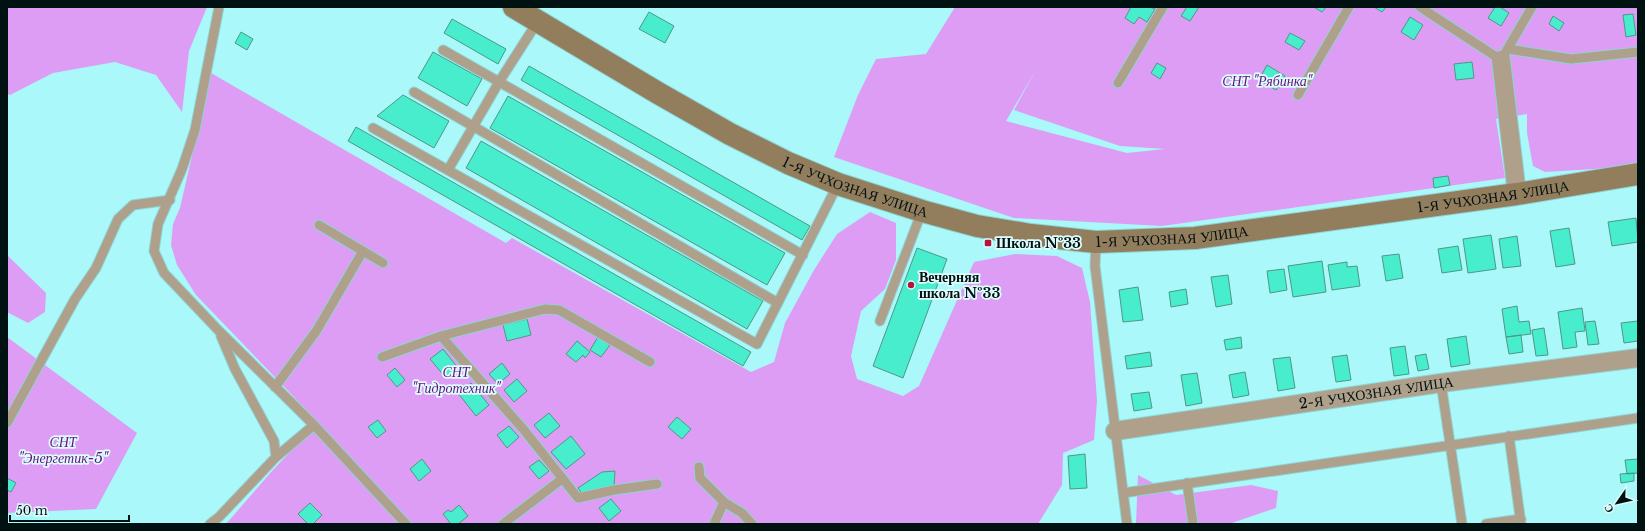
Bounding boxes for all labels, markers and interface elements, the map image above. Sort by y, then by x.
park label: СНТ "Рябинка" [1222,72,1313,90]
street label: 1-Я УЧХОЗНАЯ УЛИЦА [779,153,931,221]
street label: 1-Я УЧХОЗНАЯ УЛИЦА [1416,176,1571,217]
street label: 1-Я УЧХОЗНАЯ УЛИЦА [1095,222,1250,251]
place label: Школа №33 [996,234,1081,252]
marker: Школа №33 [983,238,993,248]
place label: Вечерняя школа №33 [919,268,1001,302]
marker: Вечерняя школа №33 [906,280,916,290]
park label: СНТ "Гидротехник" [412,363,501,397]
street label: 2-Я УЧХОЗНАЯ УЛИЦА [1298,372,1455,413]
park label: СНТ "Энергетик-5" [18,433,109,467]
north arrow [1597,483,1637,523]
scale bar [10,497,129,523]
text: С [1601,501,1617,516]
text: 50 m [16,503,48,518]

